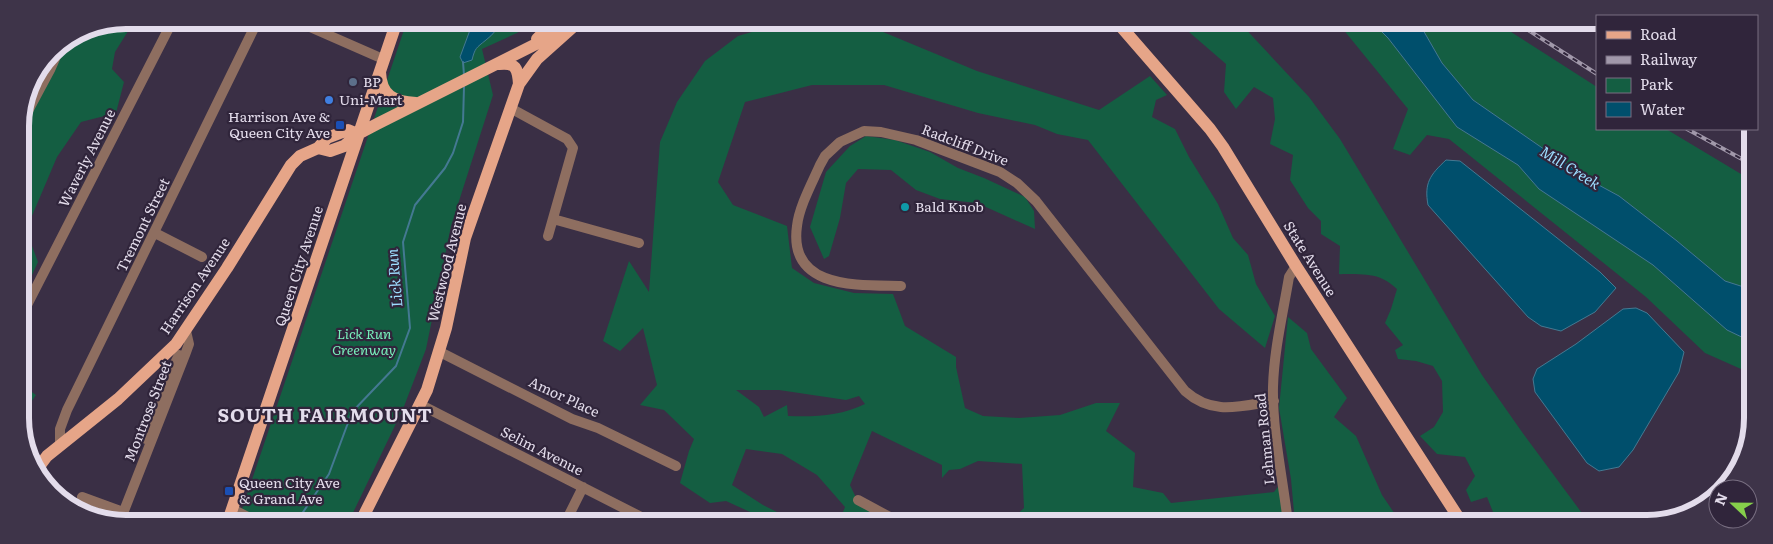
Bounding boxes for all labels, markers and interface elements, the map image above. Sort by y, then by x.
legend [1596,15,1758,130]
text: Road [1640,22,1676,45]
text: Railway [1640,47,1698,70]
place label: BP [363,71,381,91]
text: Park [1640,72,1674,95]
marker: BP [347,76,359,88]
place label: Uni-Mart [339,89,403,109]
marker: Uni-Mart [323,94,335,106]
text: Water [1640,97,1685,120]
street label: Waverly Avenue [53,105,119,210]
place label: Harrison Ave & Queen City Ave [228,106,330,142]
street label: Radcliff Drive [919,118,1012,170]
marker: Harrison Ave & Queen City Ave [334,119,346,131]
water label: Mill Creek [1536,139,1606,195]
street label: Tremont Street [111,174,174,275]
place label: Bald Knob [915,196,984,216]
street label: Westwood Avenue [422,201,470,324]
marker: Bald Knob [899,201,911,213]
street label: Queen City Avenue [269,203,327,329]
street label: State Avenue [1280,217,1342,300]
street label: Harrison Avenue [154,233,234,338]
water label: Lick Run [379,248,408,308]
park label: Lick Run Greenway [332,323,396,359]
street label: Montrose Street [119,357,176,464]
street label: Amor Place [526,371,603,421]
street label: Lehman Road [1249,392,1279,486]
district label: SOUTH FAIRMOUNT [217,400,433,428]
street label: Selim Avenue [498,421,587,480]
place label: Queen City Ave & Grand Ave [239,472,340,508]
north arrow [1708,479,1758,529]
marker: Queen City Ave & Grand Ave [223,485,235,497]
text: N [1709,489,1732,508]

